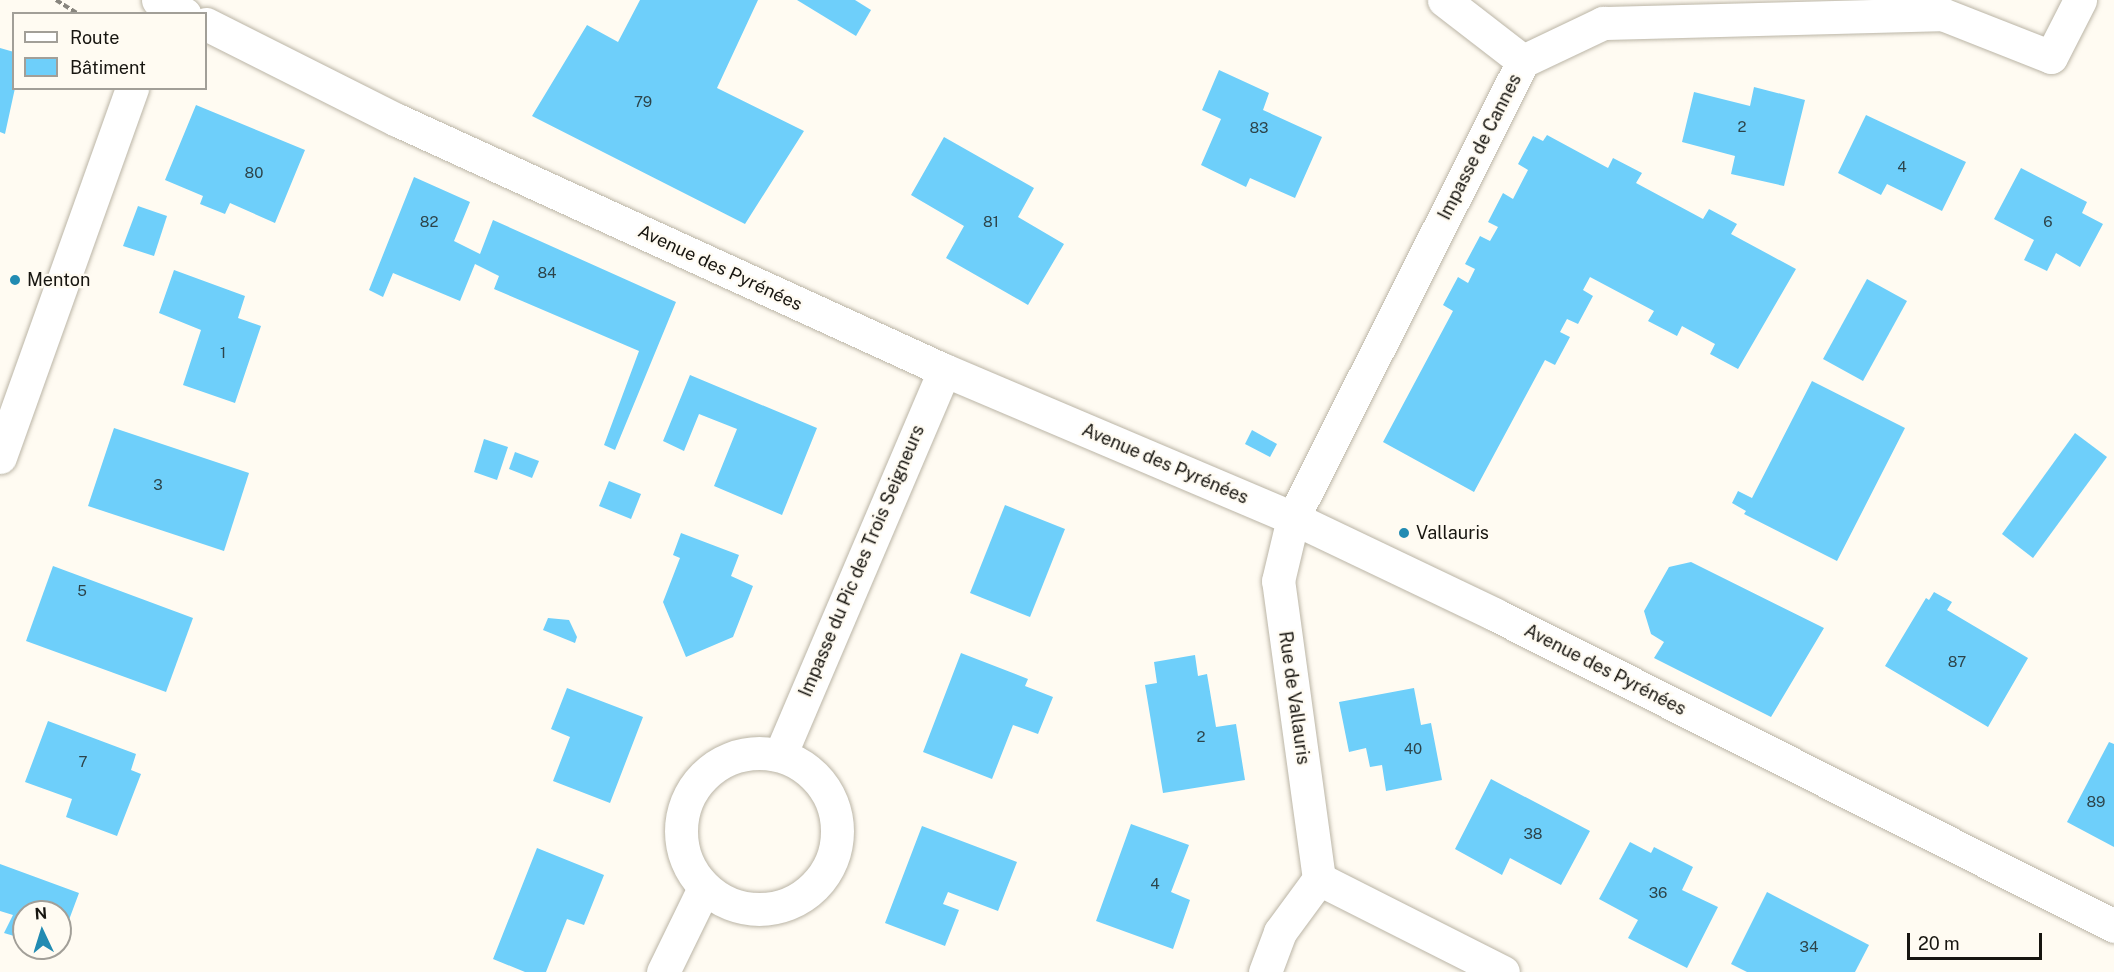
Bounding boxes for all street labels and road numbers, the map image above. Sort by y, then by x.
street label: Impasse de Cannes [1434,70,1526,224]
street label: Avenue des Pyrénées [634,220,806,316]
street label: Avenue des Pyrénées [1078,419,1252,509]
street label: Impasse du Pic des Trois Seigneurs [795,421,929,701]
street label: Avenue des Pyrénées [1520,620,1690,720]
street label: Rue de Vallauris [1274,630,1314,766]

